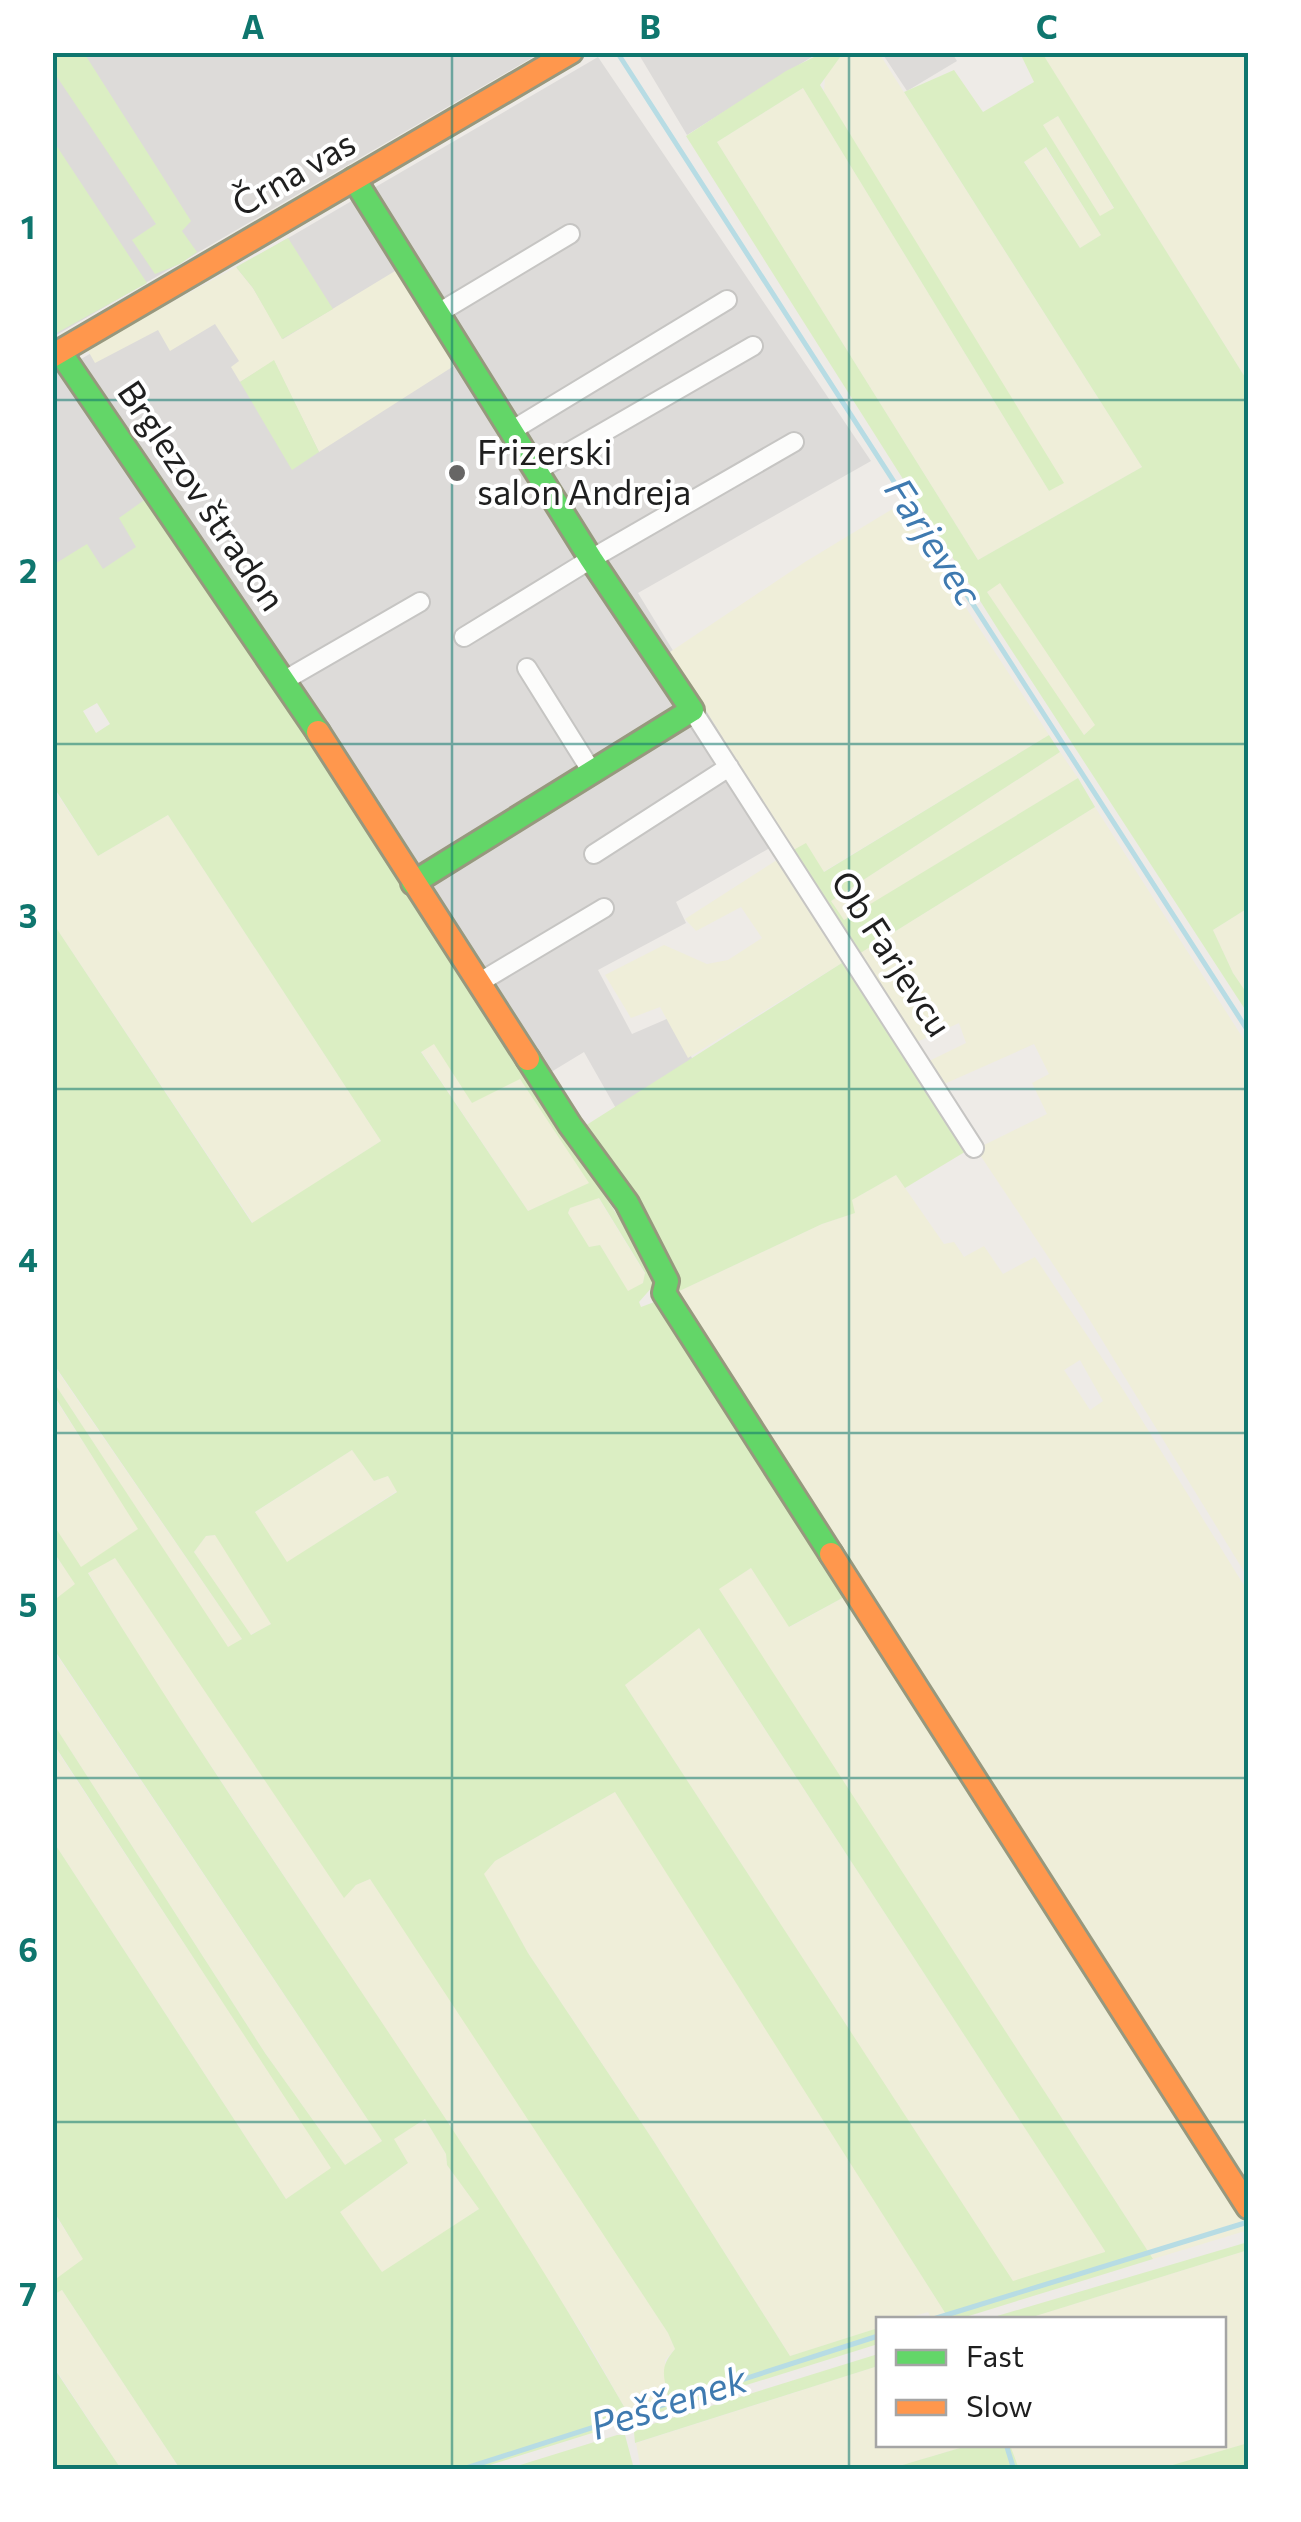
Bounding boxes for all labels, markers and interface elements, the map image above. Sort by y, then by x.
text: A [242,6,265,46]
text: B [639,6,661,46]
text: C [1036,6,1058,46]
street label: Črna vas [224,120,362,224]
text: 1 [21,206,35,246]
street label: Brglezov štradon [110,371,296,618]
place label: Frizerski salon Andreja [477,429,691,512]
marker: Frizerski salon Andreja [446,462,468,484]
water label: Farjevec [876,468,994,614]
text: 2 [19,550,37,590]
street label: Ob Farjevcu [824,862,963,1044]
text: 3 [19,895,37,935]
text: 4 [18,1239,38,1279]
text: 5 [19,1584,37,1624]
text: 6 [18,1929,38,1969]
text: 7 [19,2273,37,2313]
legend [876,2317,1226,2447]
text: Fast [966,2336,1024,2373]
water label: Peščenek [584,2353,754,2448]
text: Slow [966,2386,1033,2423]

